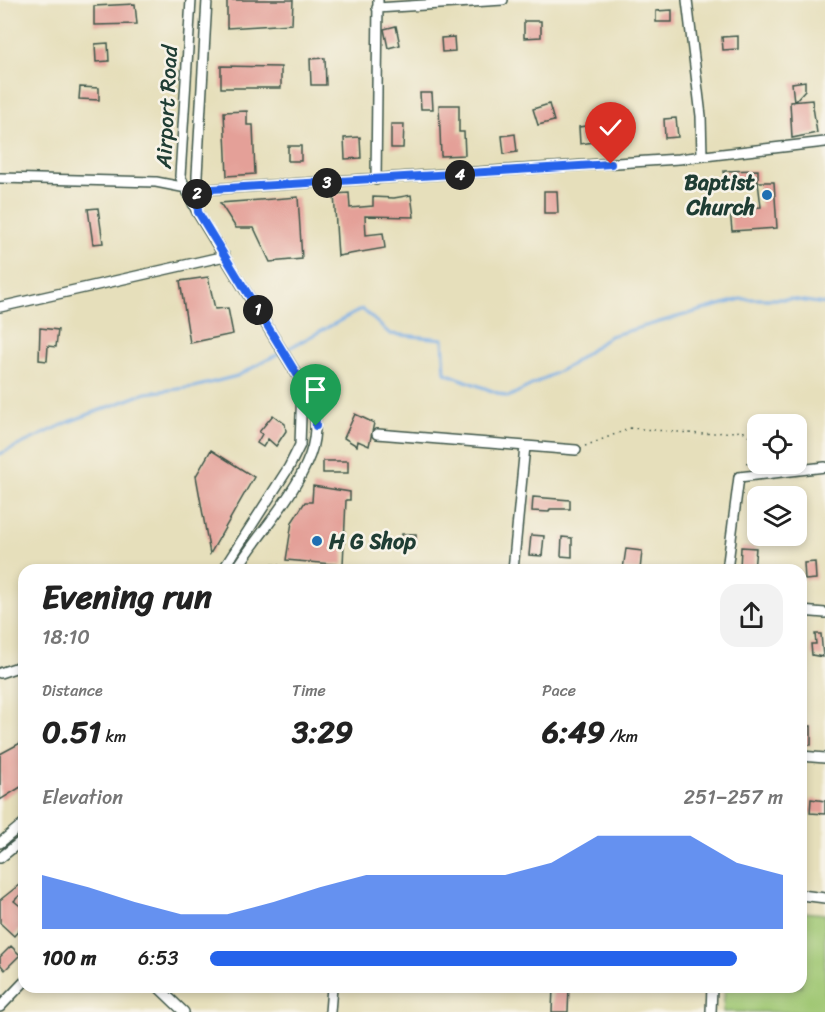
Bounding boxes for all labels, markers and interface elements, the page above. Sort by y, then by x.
street label: Airport Road [144,43,189,171]
pin [585,102,636,164]
icon: check [594,111,627,144]
pin: 4 [445,160,475,190]
text: 4 [455,160,465,189]
place label: Baptist Church [684,163,755,227]
pin: 3 [312,168,342,198]
text: 3 [323,168,331,197]
pin: 2 [182,179,212,209]
text: 2 [192,179,202,208]
marker: Baptist Church [760,188,774,202]
pin: 1 [243,295,273,325]
text: 1 [255,295,261,324]
pin [290,364,341,426]
icon: arrive [299,373,332,406]
map controls [747,414,807,546]
button: locate [747,414,807,474]
button: layers [747,486,807,546]
place label: H G Shop [328,522,416,561]
marker: H G Shop [310,534,324,548]
text: Evening run [42,568,212,626]
button: share [720,584,783,647]
text: 18:10 [42,620,90,655]
text: Distance [42,676,103,705]
text: Time [292,676,326,705]
text: Pace [542,676,576,705]
text: 0.51 [42,705,101,759]
text: 3:29 [292,705,353,759]
text: 6:49 [542,705,605,759]
text: km [101,722,126,751]
text: /km [605,722,638,751]
text: Elevation [42,780,123,815]
text: 251–257 m [684,780,783,815]
text: 100 m [42,941,96,976]
text: 6:53 [138,941,179,976]

